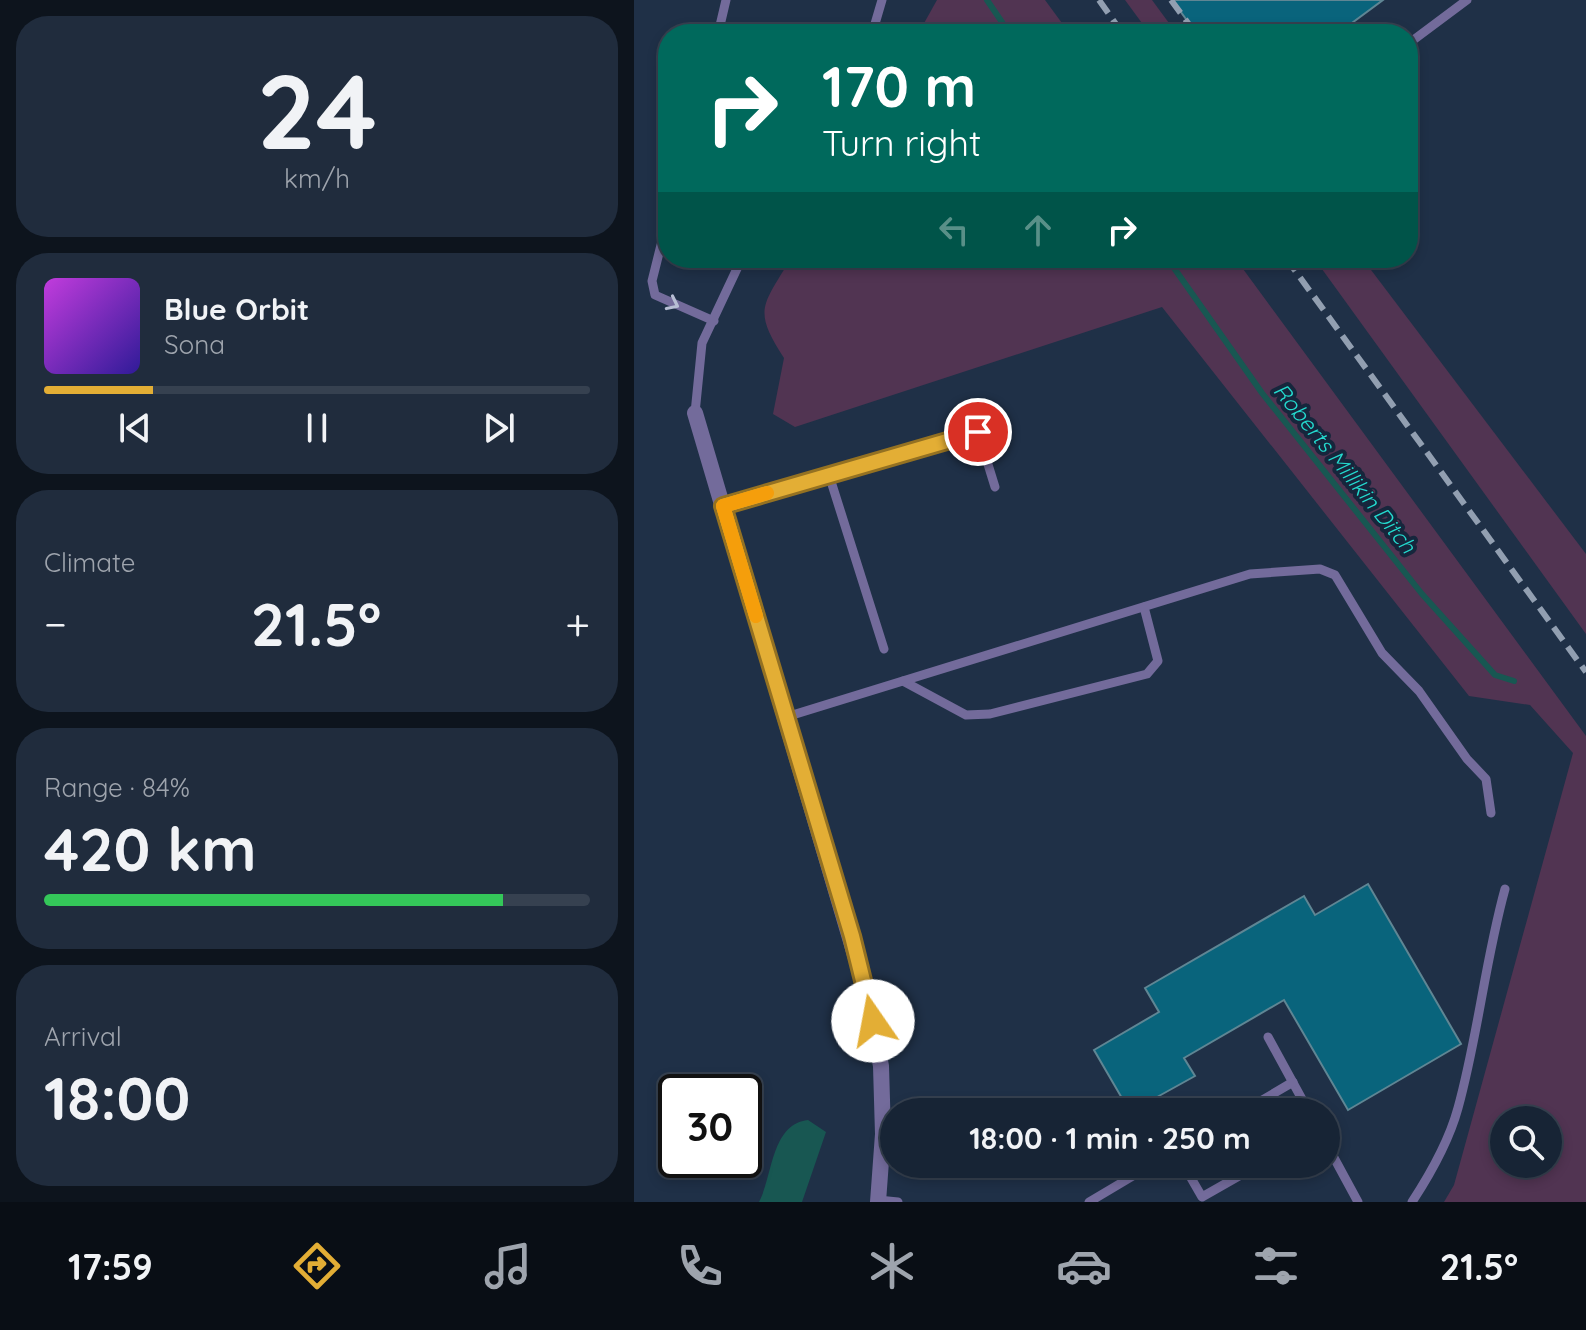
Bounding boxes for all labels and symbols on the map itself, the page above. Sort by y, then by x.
one-way arrow [665,294,680,310]
water label: Roberts Millikin Ditch [1268,377,1423,559]
pin [944,398,1012,466]
position arrow [831,979,915,1063]
speed limit sign: 30 [658,1074,762,1178]

